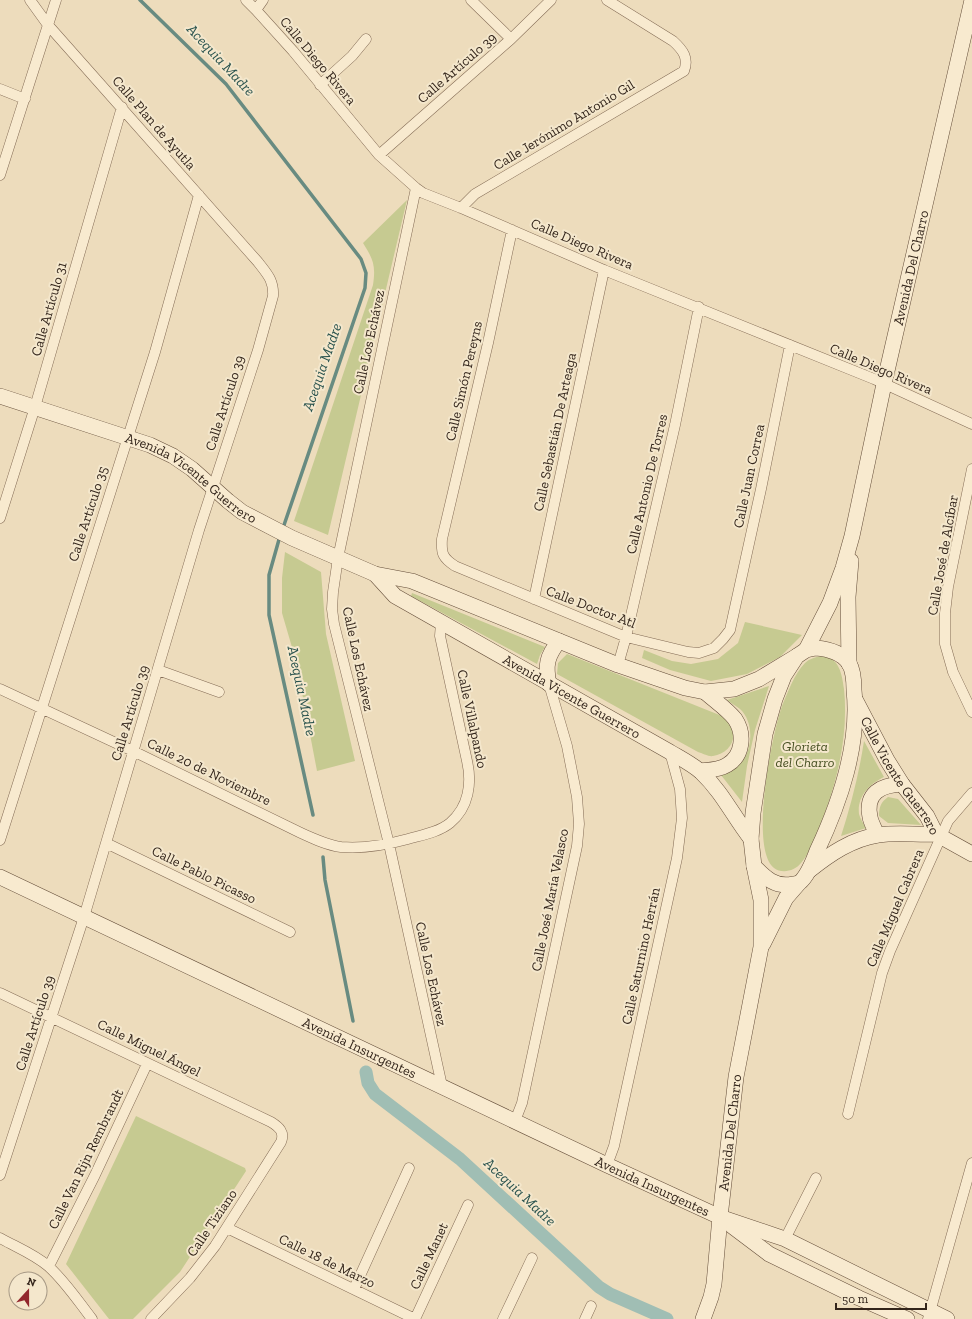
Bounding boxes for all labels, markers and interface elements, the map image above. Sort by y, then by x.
street label: Calle Diego Rivera [276,13,360,109]
water label: Acequia Madre [182,20,259,100]
street label: Calle Artículo 39 [414,29,500,107]
street label: Calle Plan de Ayutla [109,73,200,174]
street label: Calle Jerónimo Antonio Gil [490,76,638,174]
street label: Avenida Del Charro [889,209,932,327]
street label: Calle Diego Rivera [528,215,636,273]
street label: Calle Artículo 31 [27,259,71,358]
street label: Calle Los Echávez [350,288,388,396]
street label: Calle Simón Pereyns [442,319,486,443]
water label: Acequia Madre [298,321,345,414]
street label: Calle Diego Rivera [827,340,935,398]
street label: Calle Sebastián De Arteaga [530,351,580,513]
street label: Calle Artículo 39 [202,353,248,453]
street label: Calle Antonio De Torres [623,412,671,556]
street label: Calle Juan Correa [730,422,768,530]
street label: Avenida Vicente Guerrero [123,429,260,527]
street label: Calle Artículo 35 [65,464,111,564]
street label: Calle José de Alcíbar [924,493,962,617]
street label: Calle Doctor Atl [544,582,639,632]
street label: Calle Los Echávez [339,605,377,713]
water label: Acequia Madre [283,643,320,738]
street label: Avenida Vicente Guerrero [500,651,644,742]
street label: Calle Artículo 39 [107,663,153,763]
street label: Calle Villalpando [453,668,491,770]
street label: Calle Vicente Guerrero [857,713,944,838]
street label: Calle 20 de Noviembre [144,735,274,810]
park label: Glorieta del Charro [776,738,835,771]
street label: Calle José María Velasco [528,827,572,973]
street label: Calle Pablo Picasso [149,842,259,908]
street label: Calle Miguel Cabrera [862,846,928,970]
street label: Calle Saturnino Herrán [618,886,664,1026]
street label: Calle Los Echávez [412,920,450,1028]
street label: Calle Artículo 39 [12,973,58,1073]
street label: Avenida Insurgentes [300,1013,419,1082]
street label: Calle Miguel Ángel [95,1016,204,1081]
street label: Avenida Del Charro [715,1073,745,1192]
street label: Calle Van Rijn Rembrandt [45,1085,128,1232]
street label: Avenida Insurgentes [593,1152,713,1220]
water label: Acequia Madre [480,1153,560,1230]
street label: Calle Tiziano [183,1186,241,1260]
street label: Calle Manet [406,1219,452,1292]
street label: Calle 18 de Marzo [276,1230,378,1292]
north arrow [8,1271,48,1311]
text: N [25,1275,38,1290]
scale bar [836,1285,926,1311]
text: 50 m [842,1292,869,1306]

